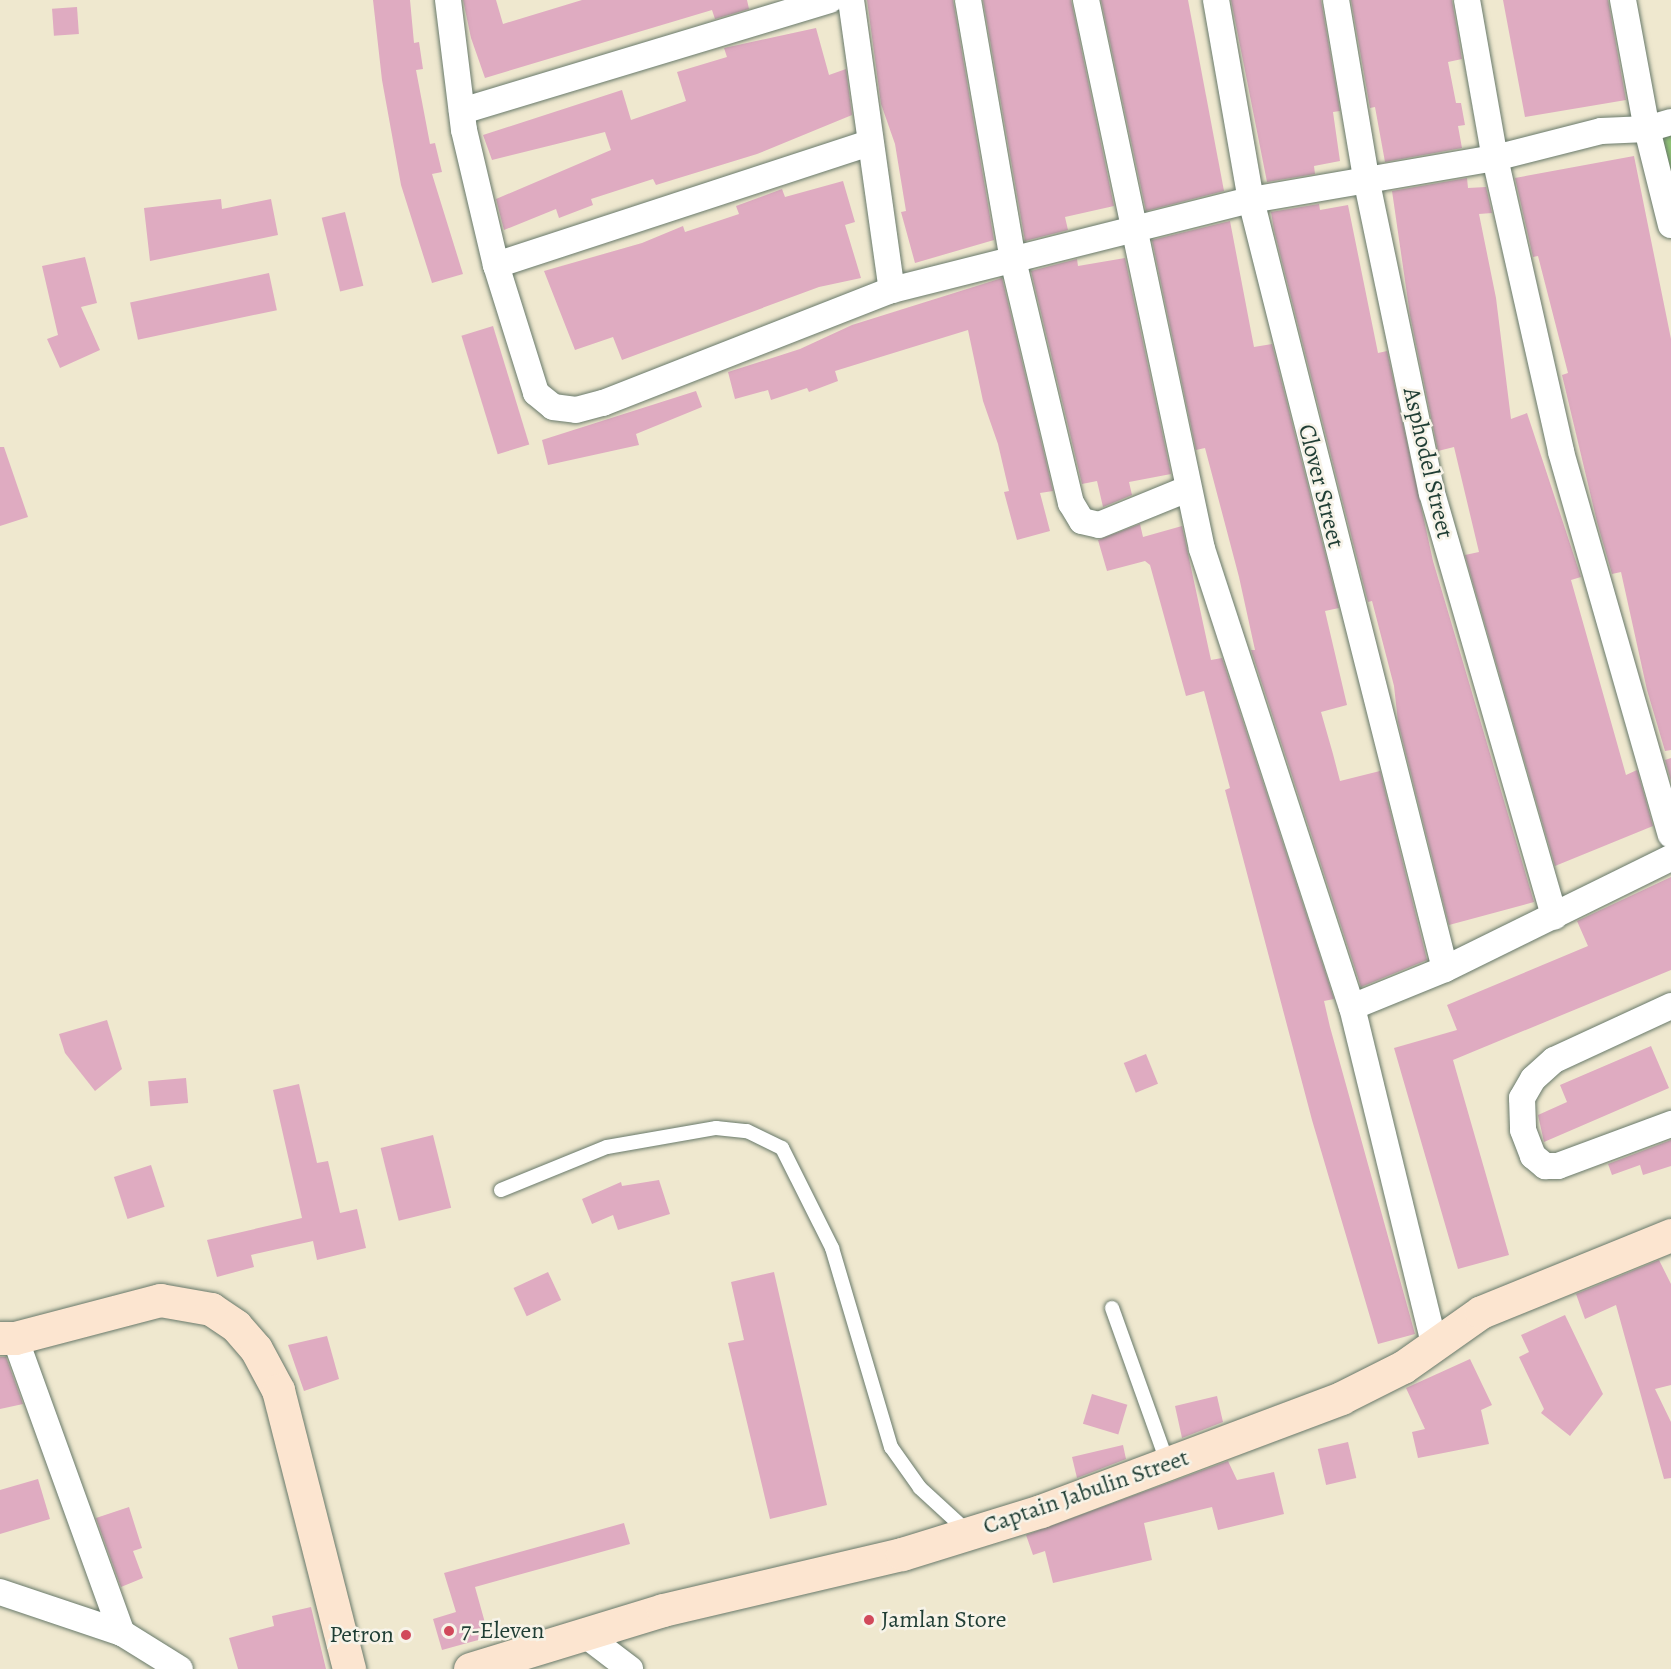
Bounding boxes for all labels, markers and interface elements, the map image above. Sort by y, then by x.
street label: Asphodel Street [1397,385,1459,541]
street label: Clover Street [1292,421,1350,551]
street label: Captain Jabulin Street [979,1443,1193,1541]
place label: Jamlan Store [881,1606,1007,1634]
marker: Jamlan Store [862,1613,876,1627]
place label: 7-Eleven [461,1617,544,1645]
place label: Petron [329,1621,394,1649]
marker: 7-Eleven [442,1624,456,1638]
marker: Petron [399,1628,413,1642]

